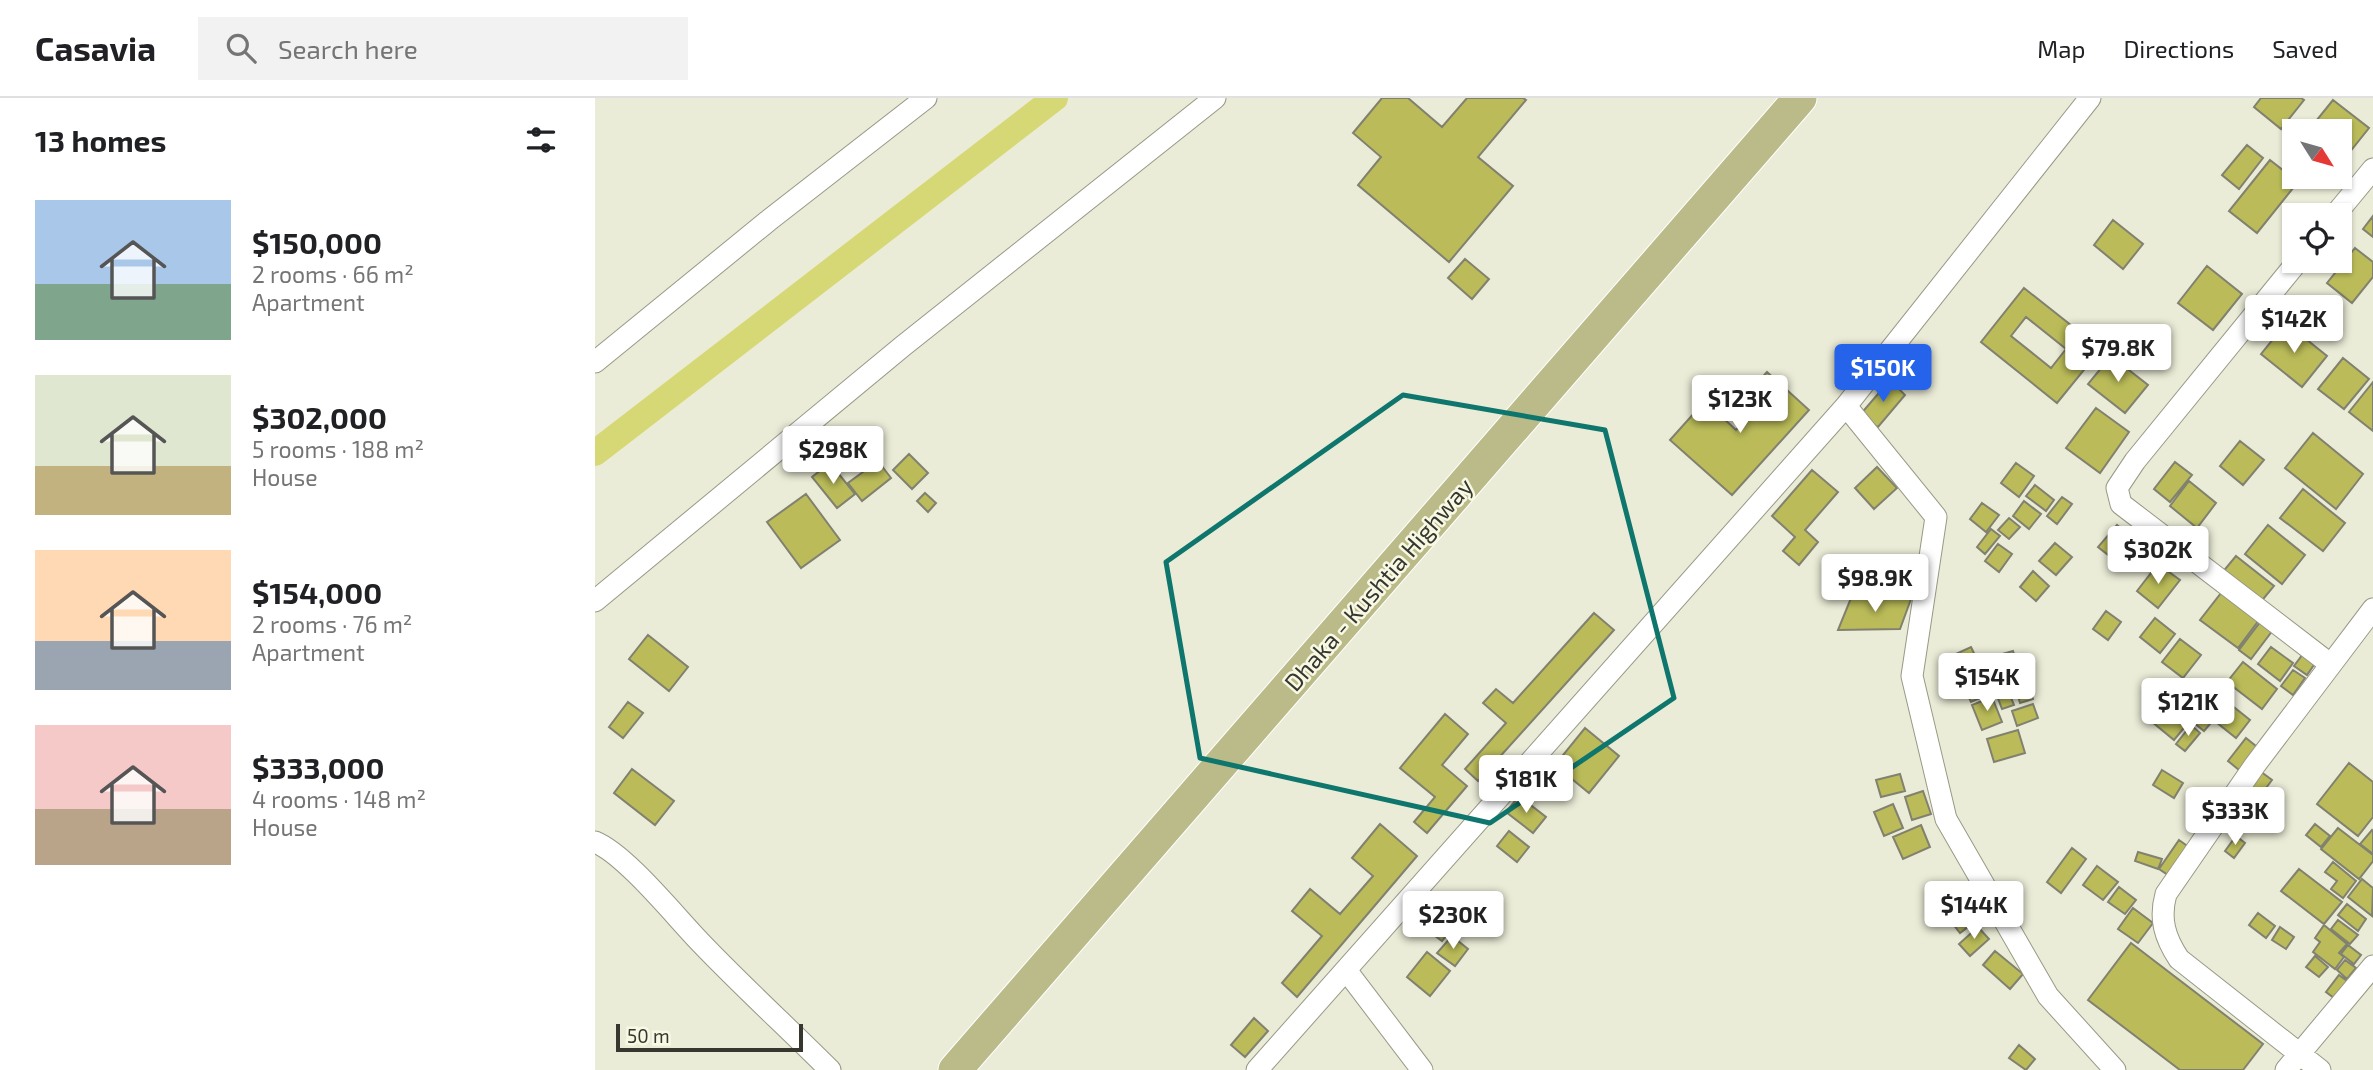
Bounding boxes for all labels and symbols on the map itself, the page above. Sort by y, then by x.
north arrow [2282,119,2352,189]
pin: $142K [2245,296,2343,355]
pin: $79.8K [2061,324,2175,384]
pin: $150K [1834,344,1932,404]
pin: $123K [1691,376,1789,435]
pin: $298K [784,426,882,486]
street label: Dhaka - Kushtia Highway [1278,471,1478,696]
pin: $302K [2109,526,2207,586]
pin: $98.9K [1818,554,1932,614]
pin: $154K [1938,654,2036,713]
pin: $121K [2139,678,2237,738]
pin: $181K [1477,756,1575,815]
pin: $333K [2186,788,2284,847]
pin: $144K [1925,882,2023,941]
pin: $230K [1404,892,1502,951]
scale bar [616,1021,803,1053]

